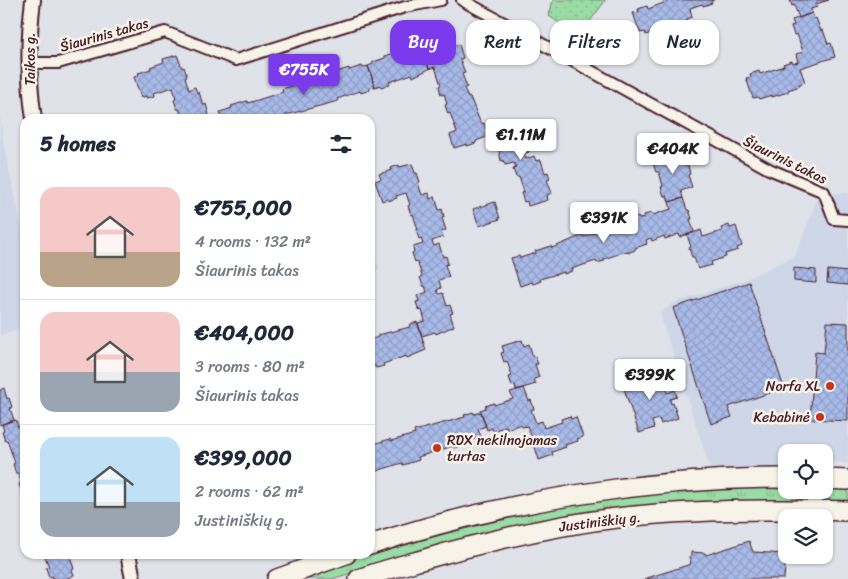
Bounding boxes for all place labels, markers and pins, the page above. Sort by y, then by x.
pin: €755K [269,54,339,96]
pin: €1.11M [480,119,562,161]
pin: €404K [638,132,708,175]
pin: €391K [569,202,639,244]
pin: €399K [615,358,685,401]
place label: Norfa XL [766,374,821,399]
marker: Norfa XL [824,380,836,392]
place label: Kebabinė [753,405,810,430]
marker: Kebabinė [814,411,826,423]
place label: RDX nekilnojamas turtas [447,428,558,469]
marker: RDX nekilnojamas turtas [431,442,443,454]

